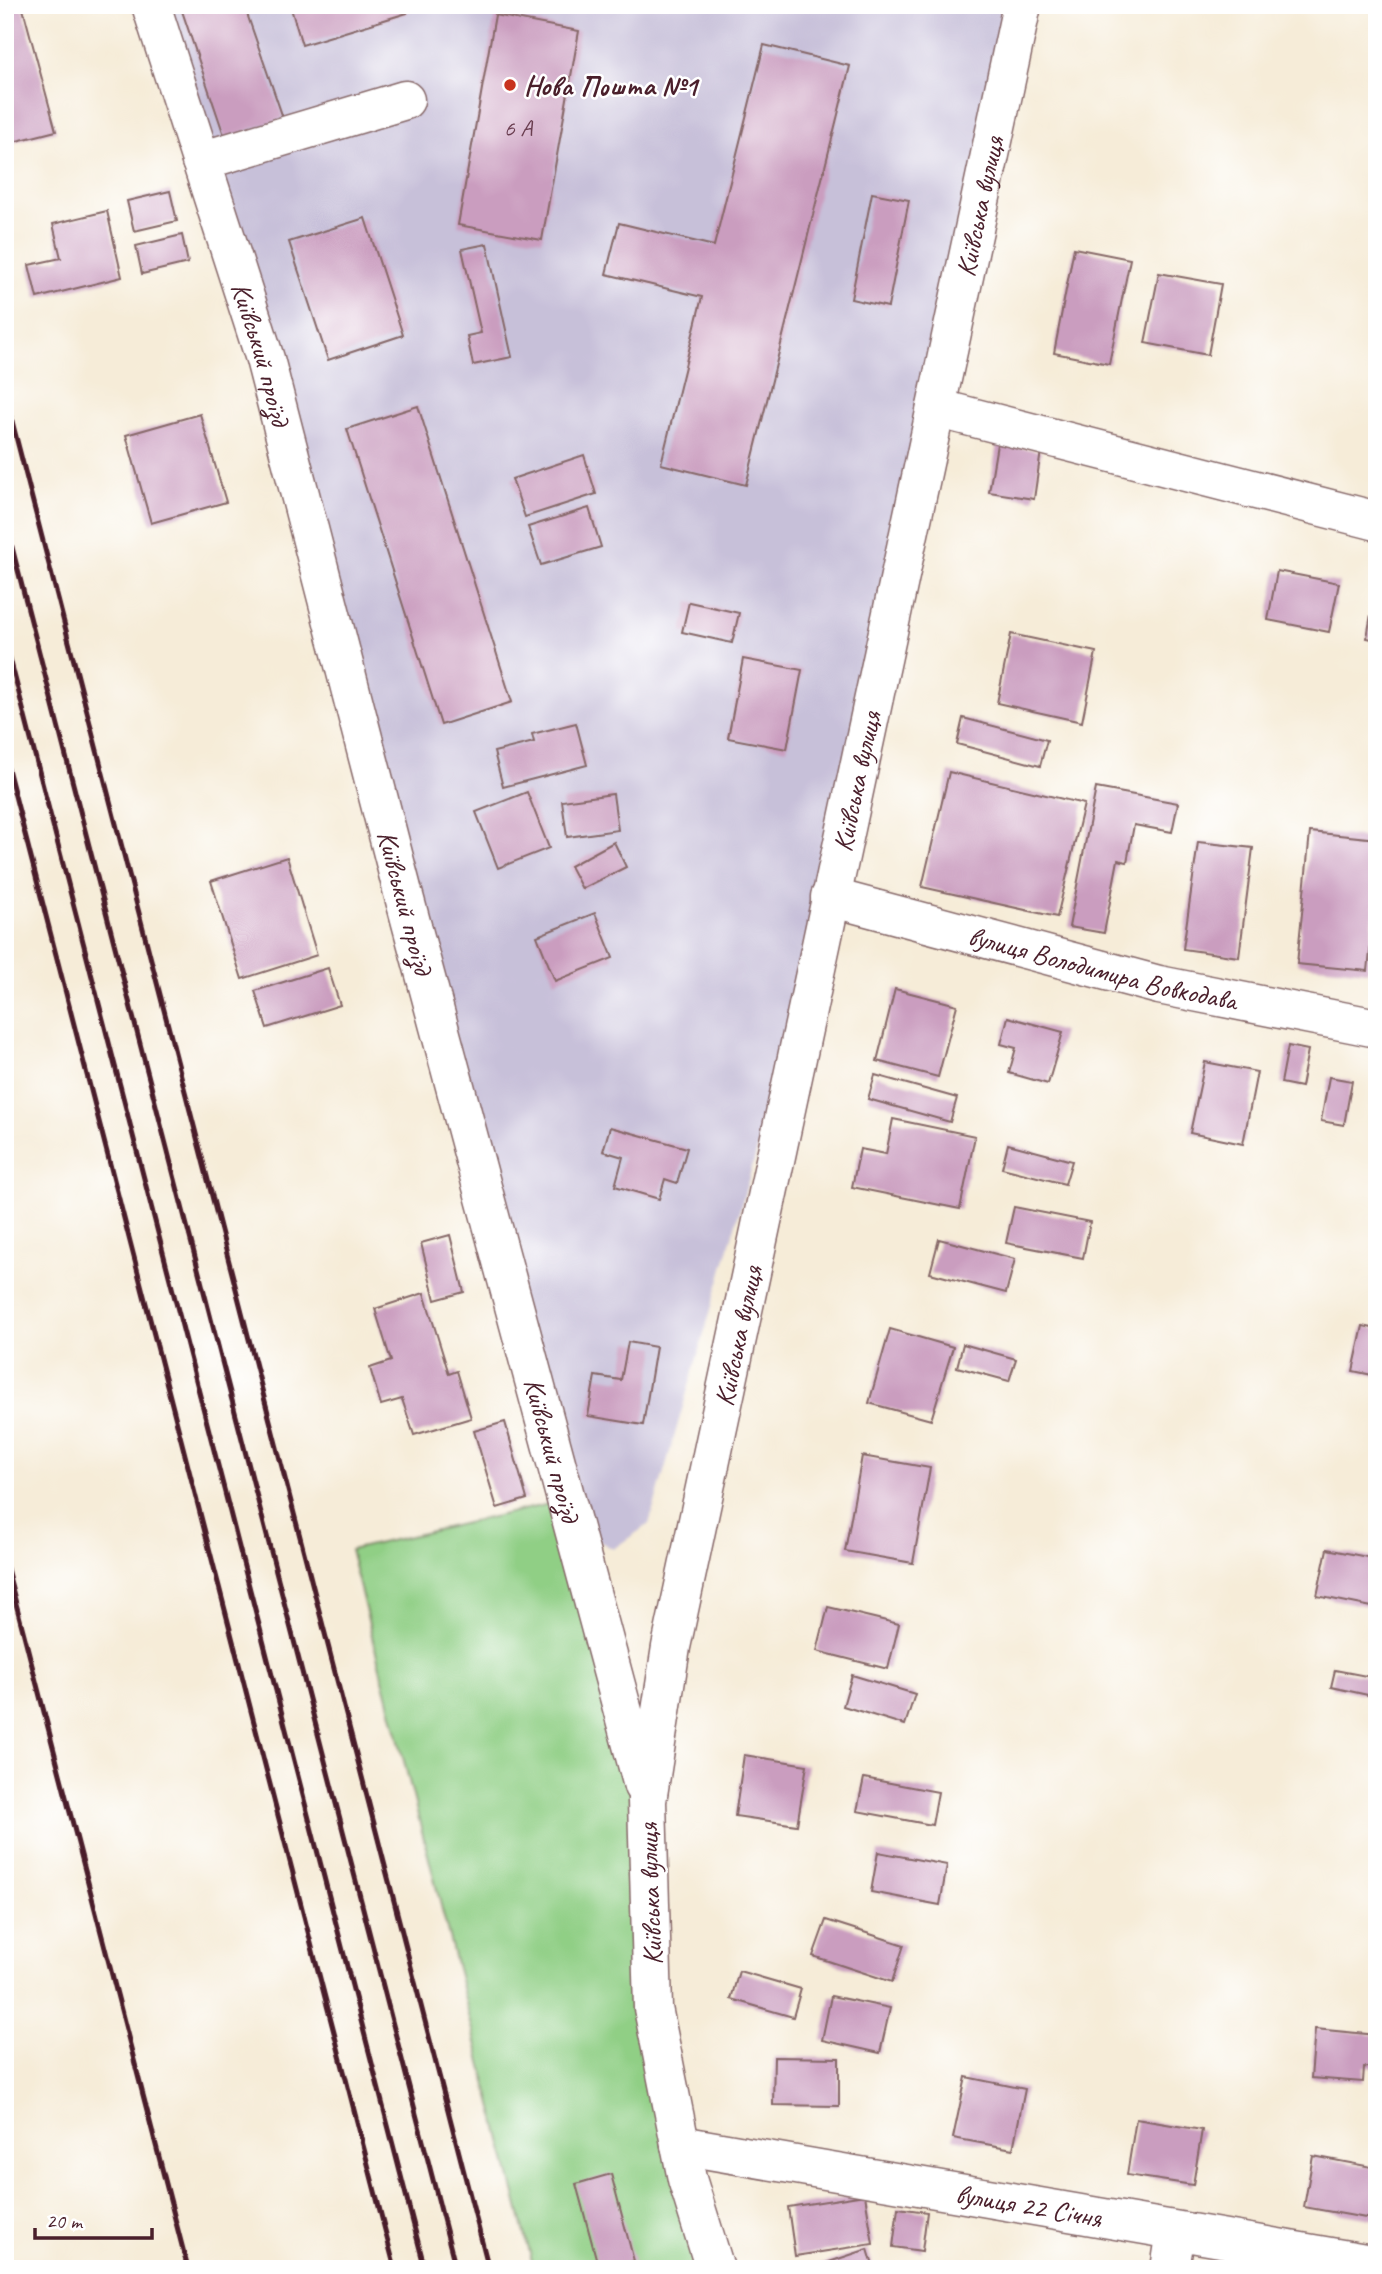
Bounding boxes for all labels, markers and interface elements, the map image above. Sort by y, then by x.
place label: Нова Пошта №1 [524,68,701,103]
marker: Нова Пошта №1 [502,77,518,93]
house number: 6 А [504,113,533,143]
street label: Київська вулиця [947,132,1011,279]
street label: Київський проїзд [224,278,300,432]
street label: Київська вулиця [824,707,888,854]
street label: Київський проїзд [370,827,442,981]
street label: вулиця Володимира Вовкодава [965,917,1243,1018]
street label: Київська вулиця [706,1261,770,1409]
street label: Київський проїзд [517,1374,589,1528]
street label: Київська вулиця [630,1821,670,1966]
street label: вулиця 22 Січня [953,2175,1105,2235]
scale bar [35,2197,152,2241]
text: 20 m [46,2208,84,2234]

